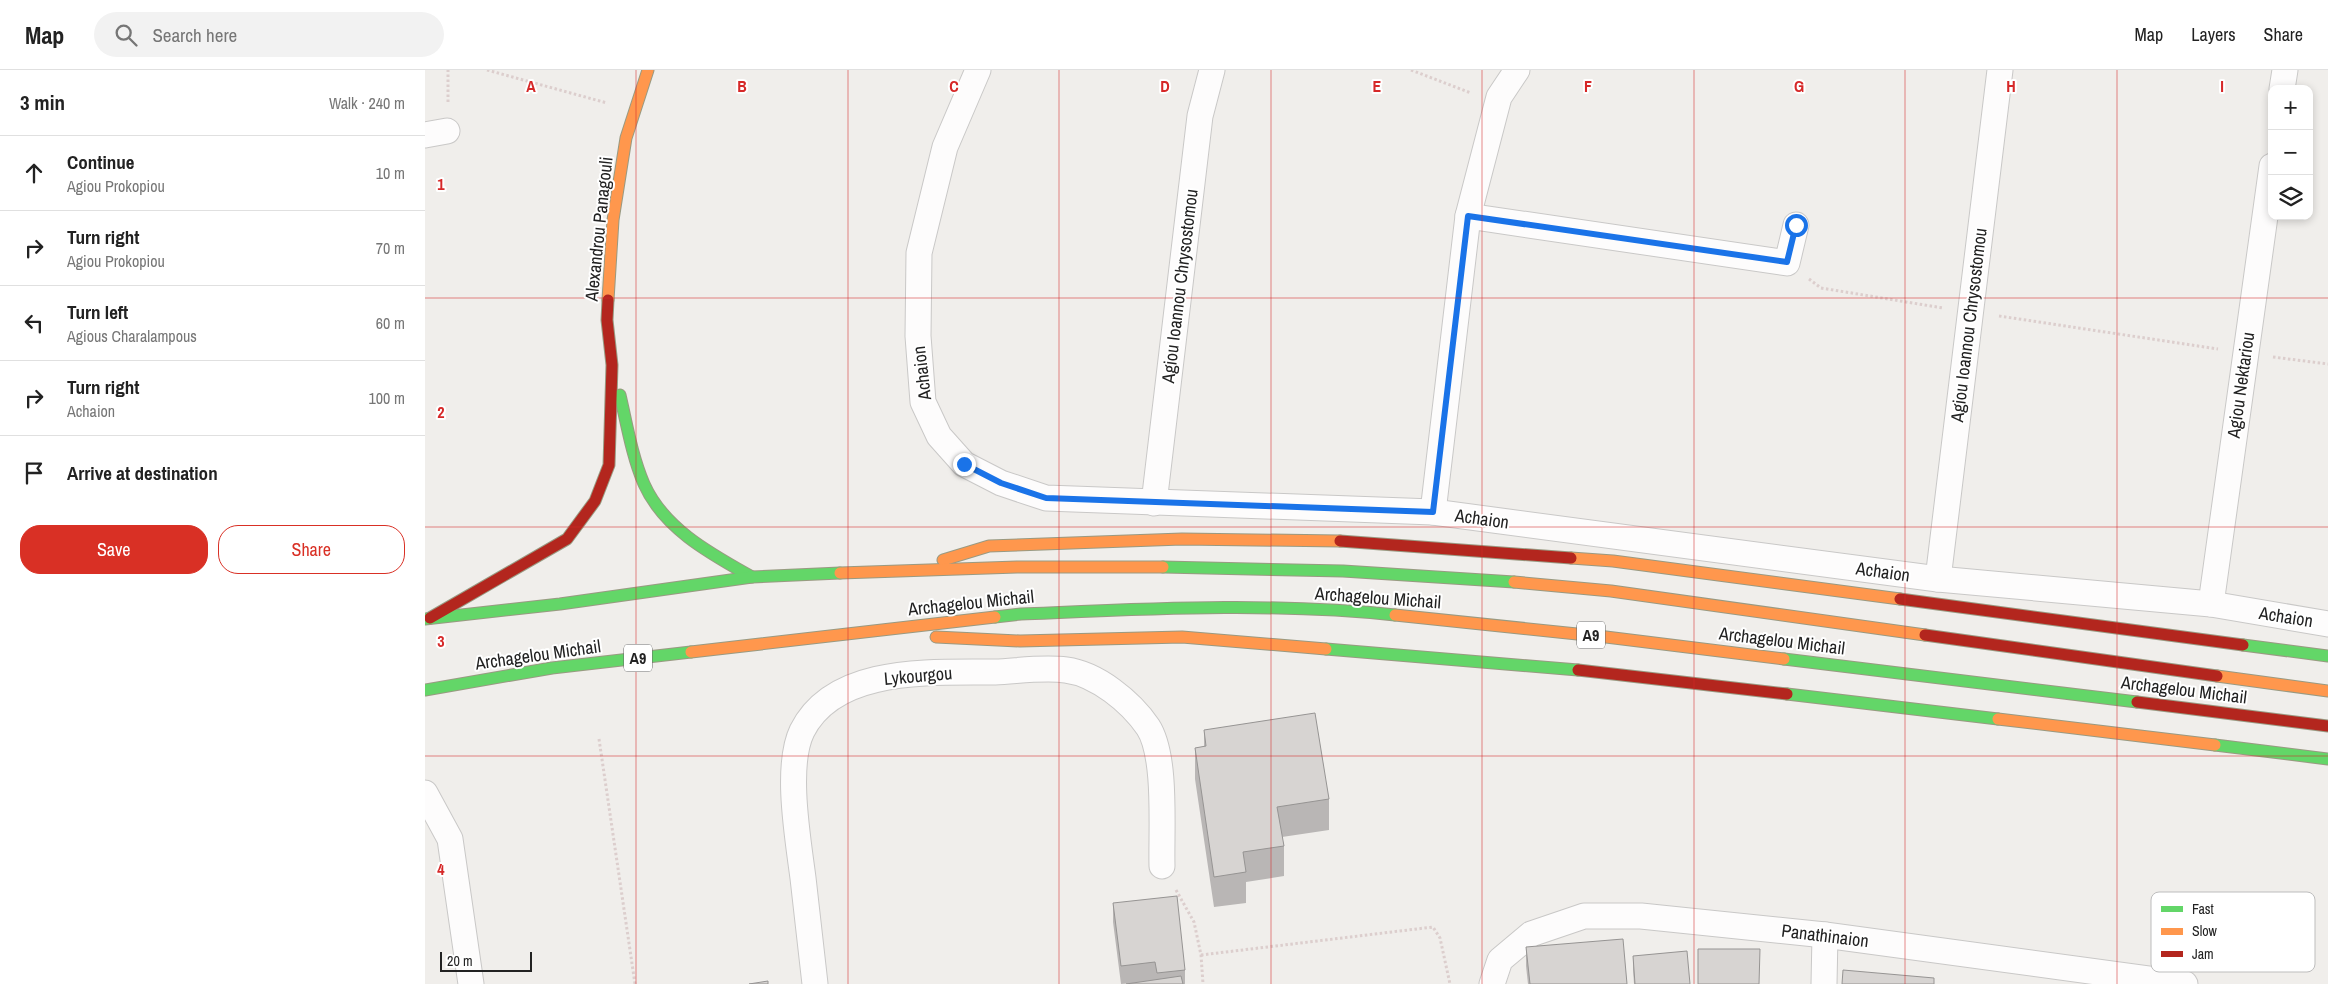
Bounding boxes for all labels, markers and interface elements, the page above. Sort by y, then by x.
search box [94,12,444,57]
text: Map [25,19,64,51]
icon: search [112,21,140,49]
text: Search here [152,22,237,48]
text: Map [2135,22,2163,47]
text: Layers [2191,22,2236,47]
text: Share [2264,22,2303,47]
text: A [526,75,536,97]
text: B [737,75,747,97]
text: C [949,75,959,97]
text: D [1160,75,1170,97]
text: E [1373,75,1382,97]
text: F [1584,75,1592,97]
text: G [1794,75,1804,97]
text: H [2006,75,2016,97]
text: I [2220,75,2224,97]
map controls [2268,85,2313,220]
button: + [2268,85,2313,130]
text: 3 min [20,88,65,117]
text: Walk · 240 m [329,92,405,114]
button: − [2268,130,2313,175]
text: Continue [67,149,135,175]
street label: Alexandrou Panagouli [578,155,619,303]
icon: ahead [20,159,48,187]
text: 10 m [376,162,405,184]
text: 1 [437,173,445,195]
text: Agiou Prokopiou [67,175,165,197]
button: layers [2268,175,2313,220]
street label: Agiou Ioannou Chrysostomou [1155,188,1204,385]
route start [1785,214,1808,237]
text: Turn right [67,224,139,250]
street label: Agiou Ioannou Chrysostomou [1944,227,1993,424]
icon: right [20,234,48,262]
text: 70 m [376,237,405,259]
text: Agiou Prokopiou [67,250,165,272]
text: Turn left [67,299,128,325]
icon: left [20,309,48,337]
text: 60 m [376,312,405,334]
text: Agious Charalampous [67,325,197,347]
street label: Agiou Nektariou [2221,330,2260,440]
street label: Achaion [906,345,937,402]
text: Turn right [67,374,139,400]
icon: right [20,384,48,412]
text: 100 m [369,387,405,409]
text: Achaion [67,400,115,422]
text: 2 [437,401,445,423]
route end [953,453,976,476]
icon: arrive [20,459,48,487]
text: Arrive at destination [67,460,218,486]
street label: Achaion [1453,502,1511,535]
button: Save [20,525,208,574]
button: Share [218,525,405,574]
street label: Achaion [1854,555,1912,588]
street label: Archagelou Michail [1313,581,1442,614]
street label: Archagelou Michail [906,583,1035,622]
street label: Achaion [2256,600,2315,633]
street label: Archagelou Michail [1717,620,1846,661]
road number: A9 [1577,622,1605,648]
text: 3 [437,630,445,652]
street label: Archagelou Michail [473,633,602,676]
road number: A9 [624,644,652,672]
street label: Lykourgou [883,660,953,691]
street label: Archagelou Michail [2119,669,2248,710]
text: 4 [437,858,445,880]
legend [2151,892,2315,972]
text: Fast [2192,900,2214,918]
street label: Panathinaion [1780,918,1870,953]
text: Slow [2192,922,2218,940]
text: Jam [2192,945,2214,963]
scale bar [440,949,533,972]
text: 20 m [447,952,473,970]

